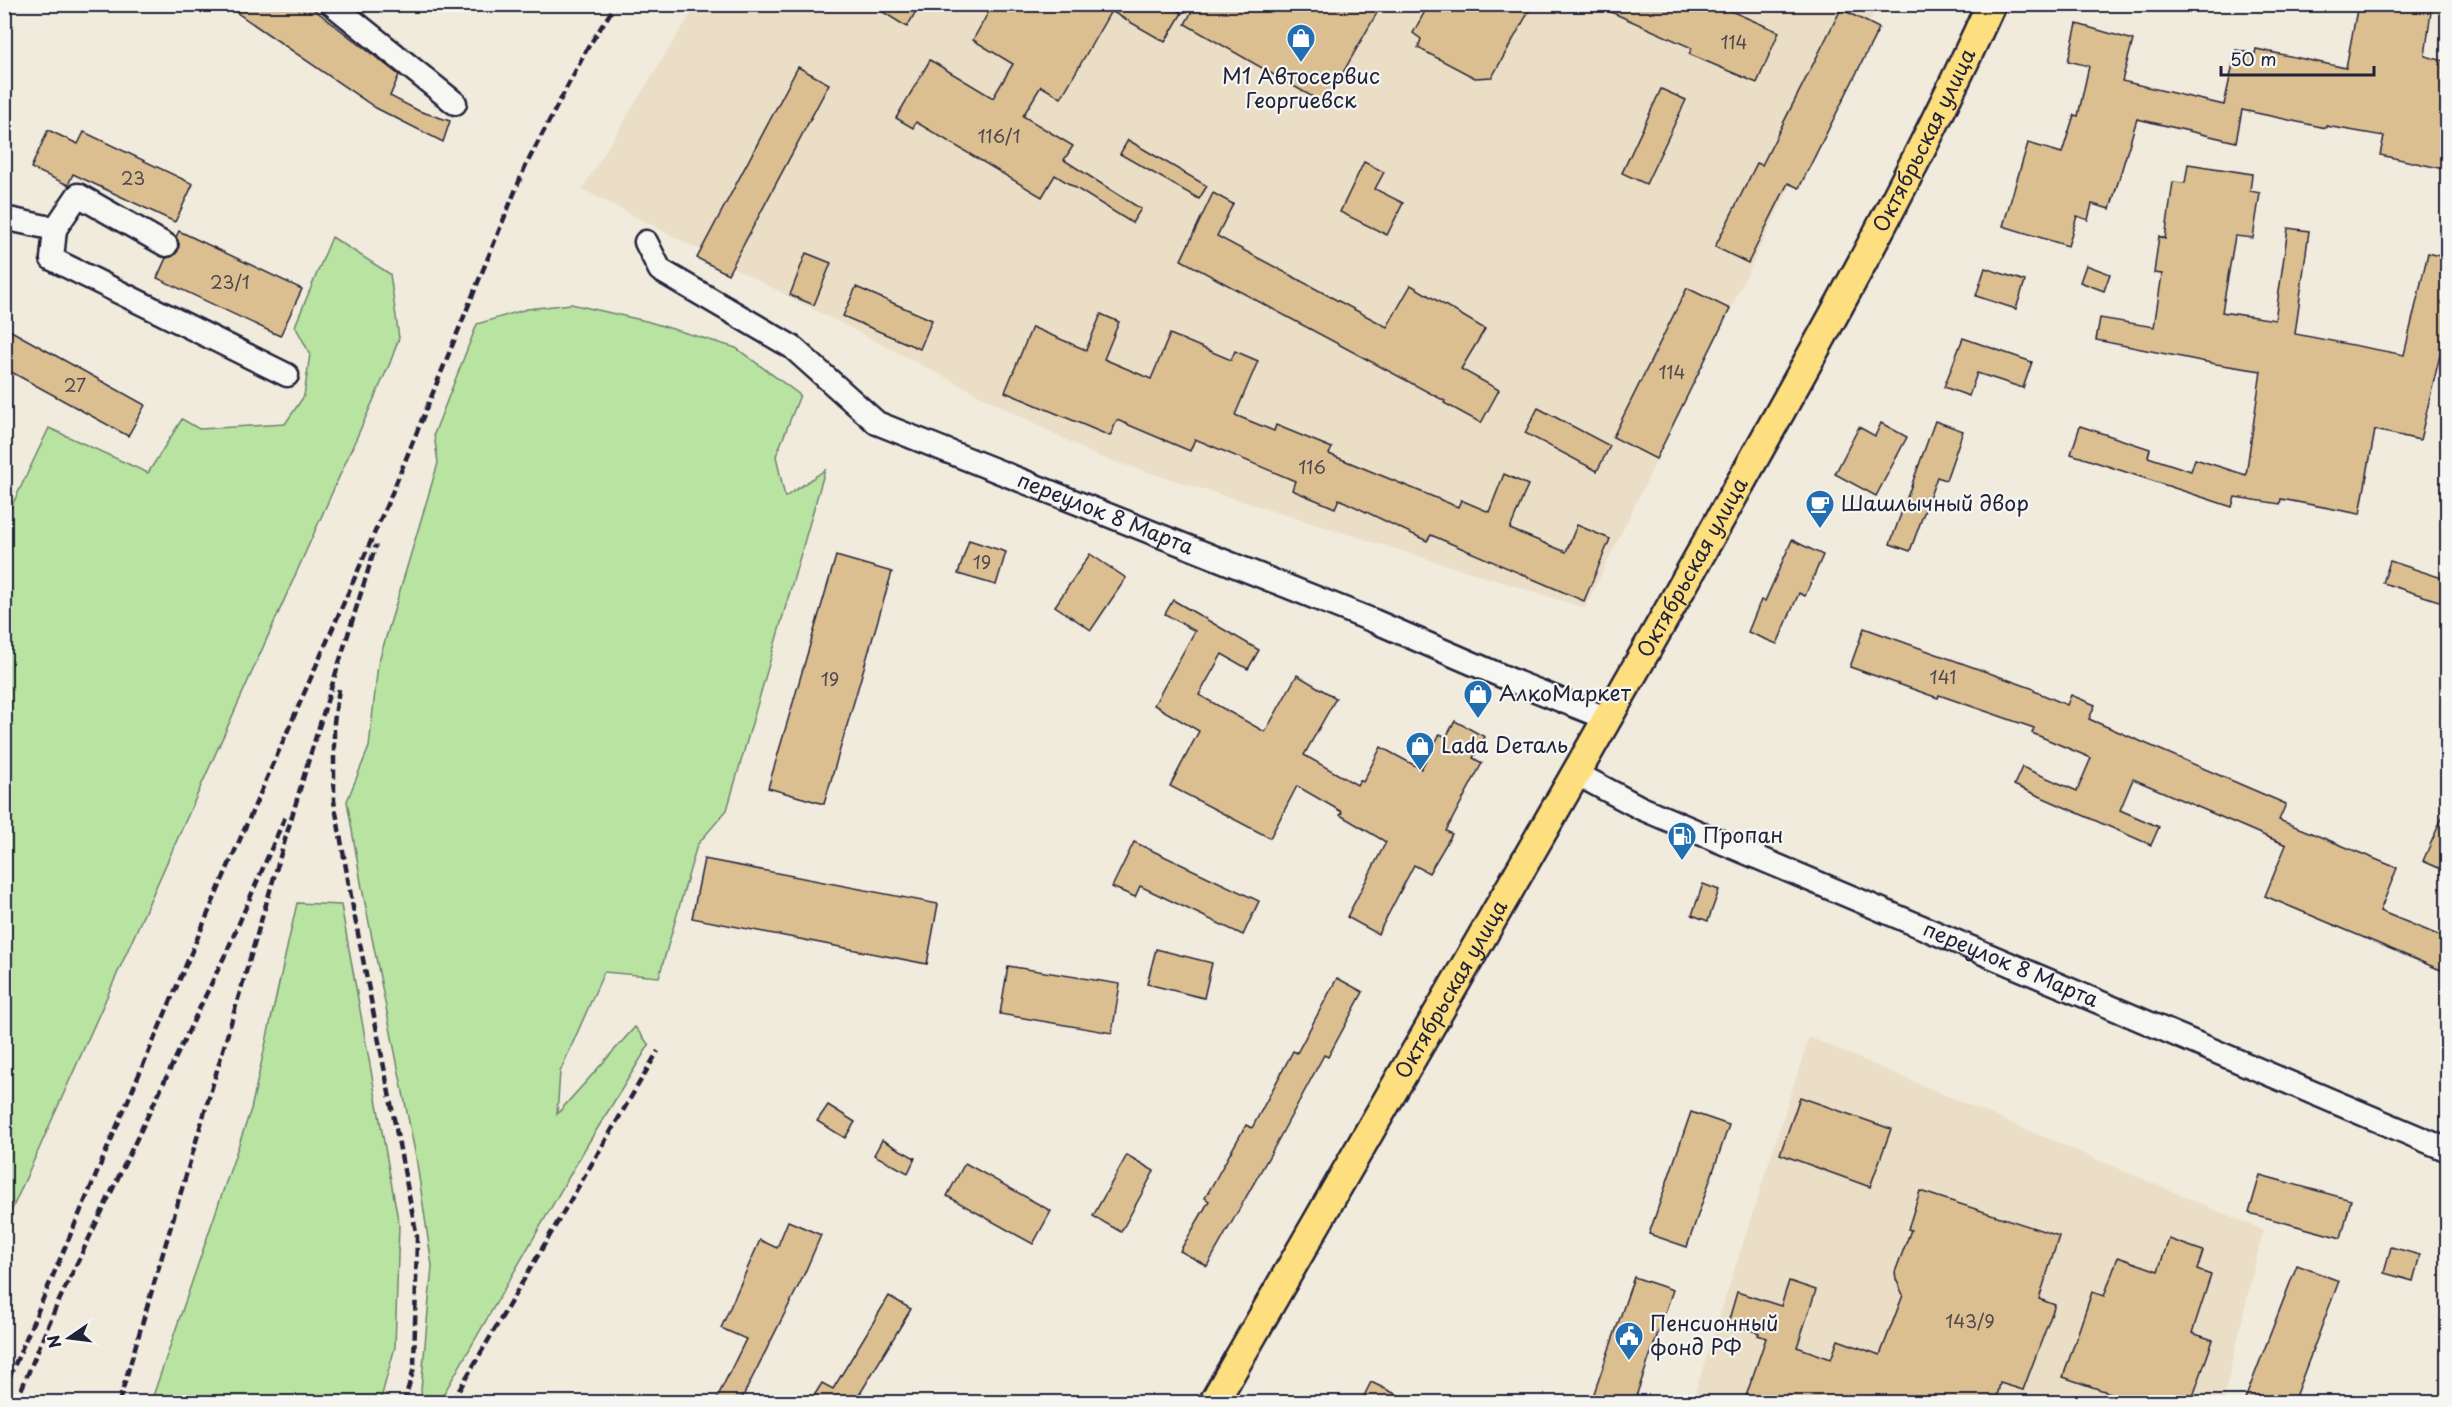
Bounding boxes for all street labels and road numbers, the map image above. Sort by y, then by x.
street label: Октябрьская улица [1863,42,1983,237]
street label: переулок 8 Марта [1013,463,1199,562]
street label: Октябрьская улица [1627,470,1755,663]
street label: Октябрьская улица [1385,892,1515,1084]
street label: переулок 8 Марта [1919,911,2104,1014]

